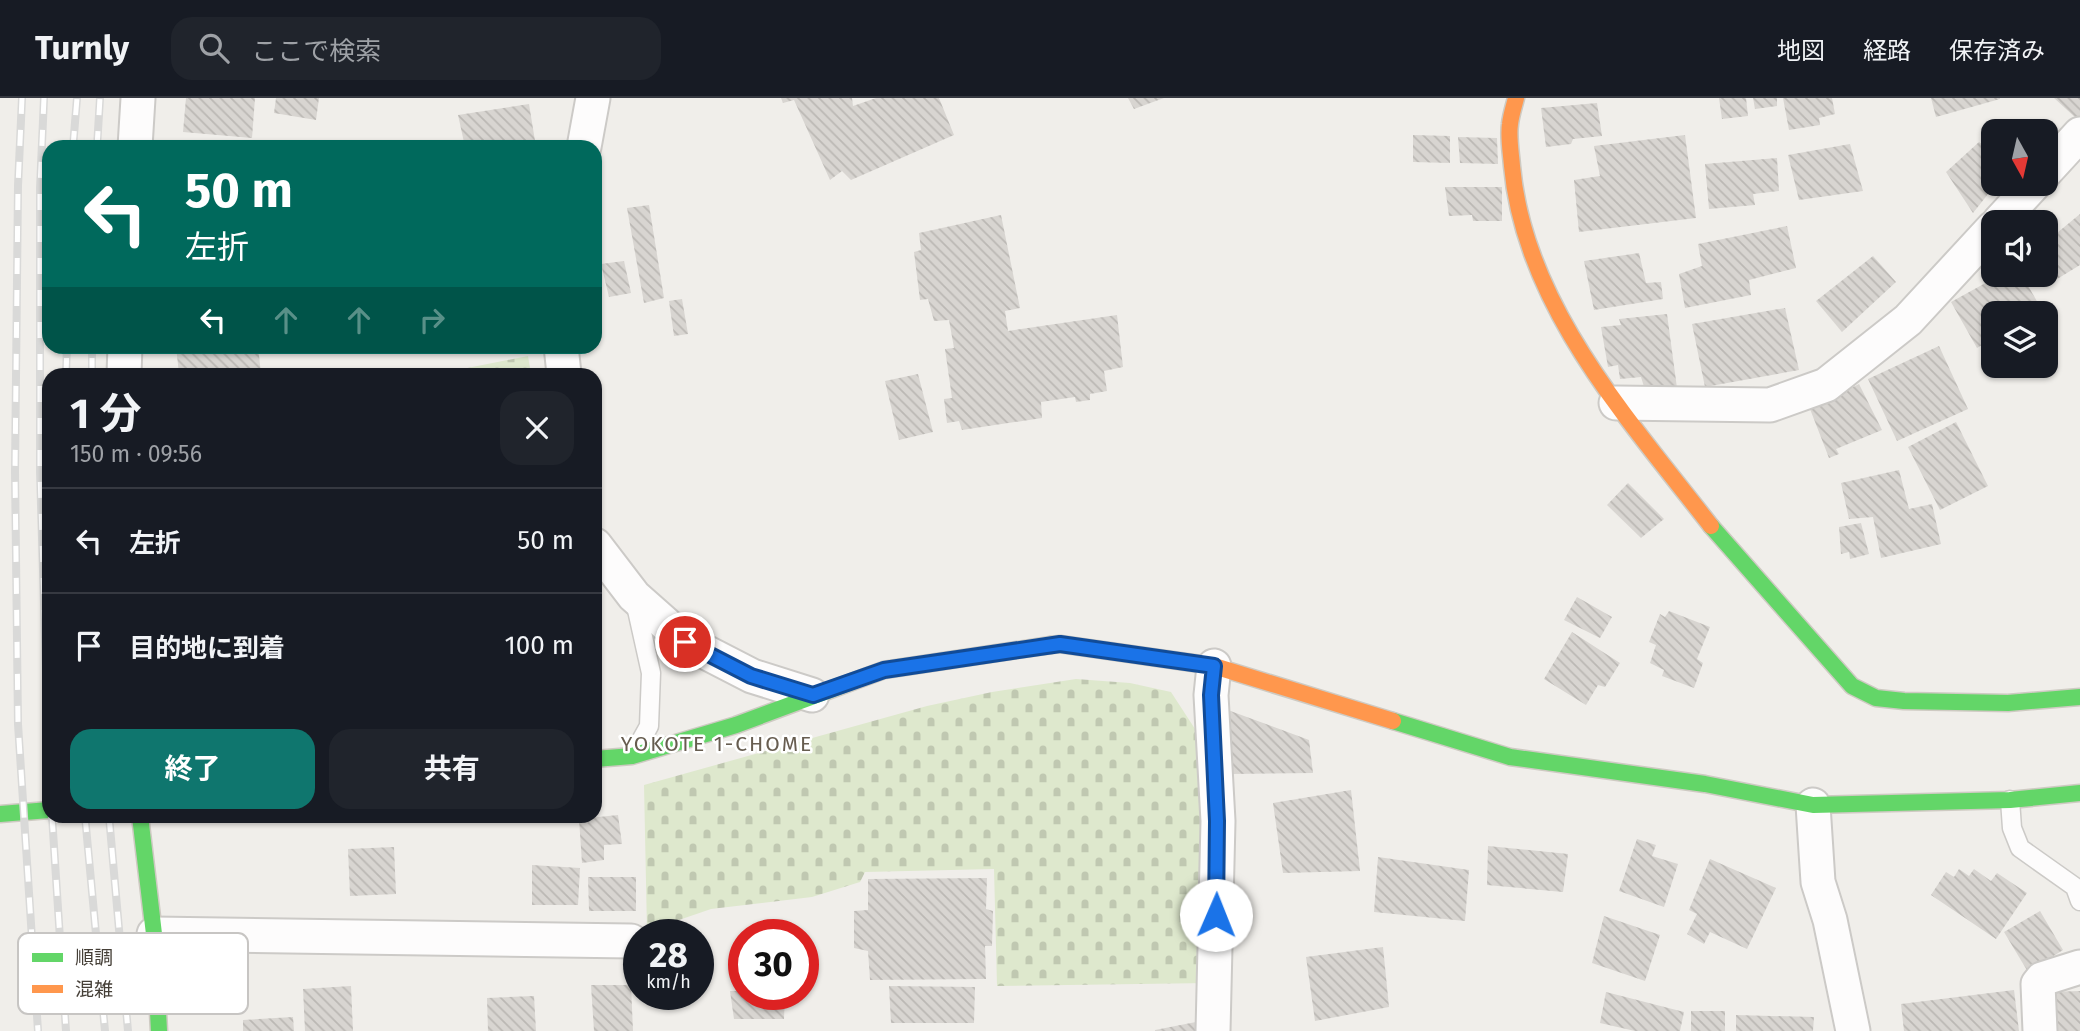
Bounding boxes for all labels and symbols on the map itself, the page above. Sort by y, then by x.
north arrow [1981,119,2058,196]
pin [655,612,715,672]
district label: YOKOTE 1-CHOME [621,731,813,757]
position arrow [1179,878,1253,952]
speed limit sign: 30 [728,919,819,1010]
legend [18,933,248,1014]
text: 順調 [75,946,113,969]
text: 混雑 [75,978,113,1001]

